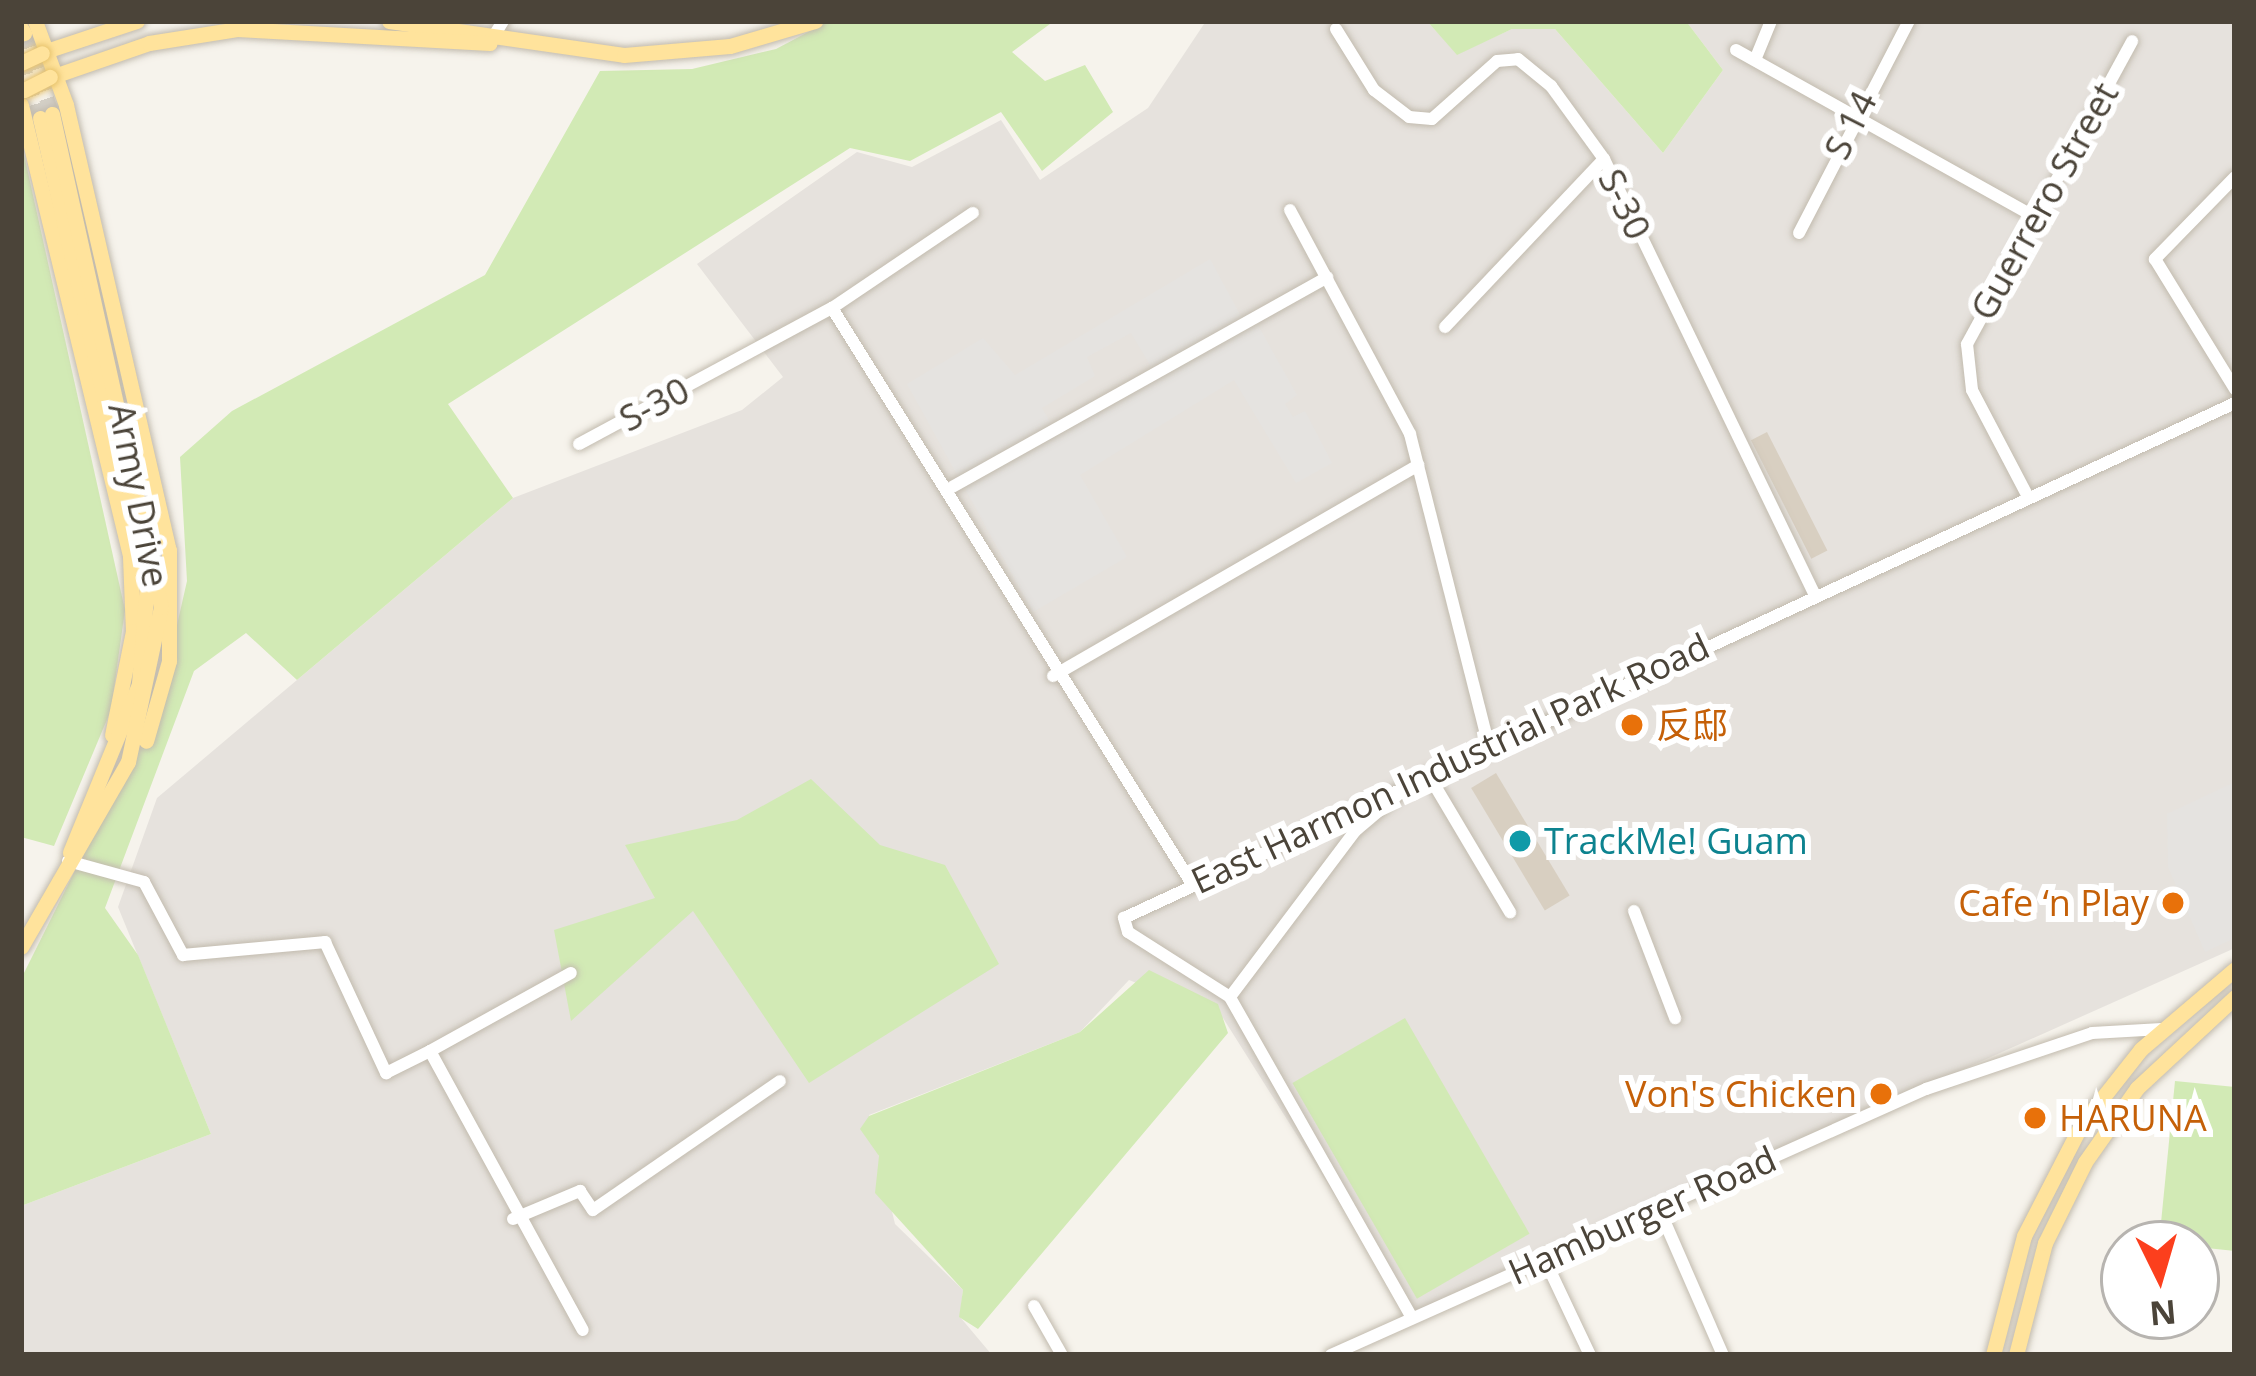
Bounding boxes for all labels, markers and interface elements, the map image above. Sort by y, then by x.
street label: Guerrero Street [1961,75,2127,327]
street label: S 14 [1815,84,1885,166]
street label: S-30 [1590,162,1660,246]
street label: S-30 [612,368,696,440]
street label: Army Drive [100,399,178,591]
street label: East Harmon Industrial Park Road [1184,624,1716,902]
place label: 反邸 [1656,703,1728,747]
marker: 反邸 [1619,712,1645,738]
place label: TrackMe! Guam [1544,819,1808,863]
marker: TrackMe! Guam [1507,828,1533,854]
place label: Cafe ‘n Play [1958,881,2149,925]
marker: Cafe ‘n Play [2160,890,2186,916]
place label: Von's Chicken [1625,1072,1857,1116]
marker: Von's Chicken [1868,1081,1894,1107]
place label: HARUNA [2059,1096,2207,1140]
marker: HARUNA [2022,1105,2048,1131]
street label: Hamburger Road [1501,1137,1783,1293]
north arrow [2100,1220,2220,1340]
text: N [2148,1290,2178,1337]

